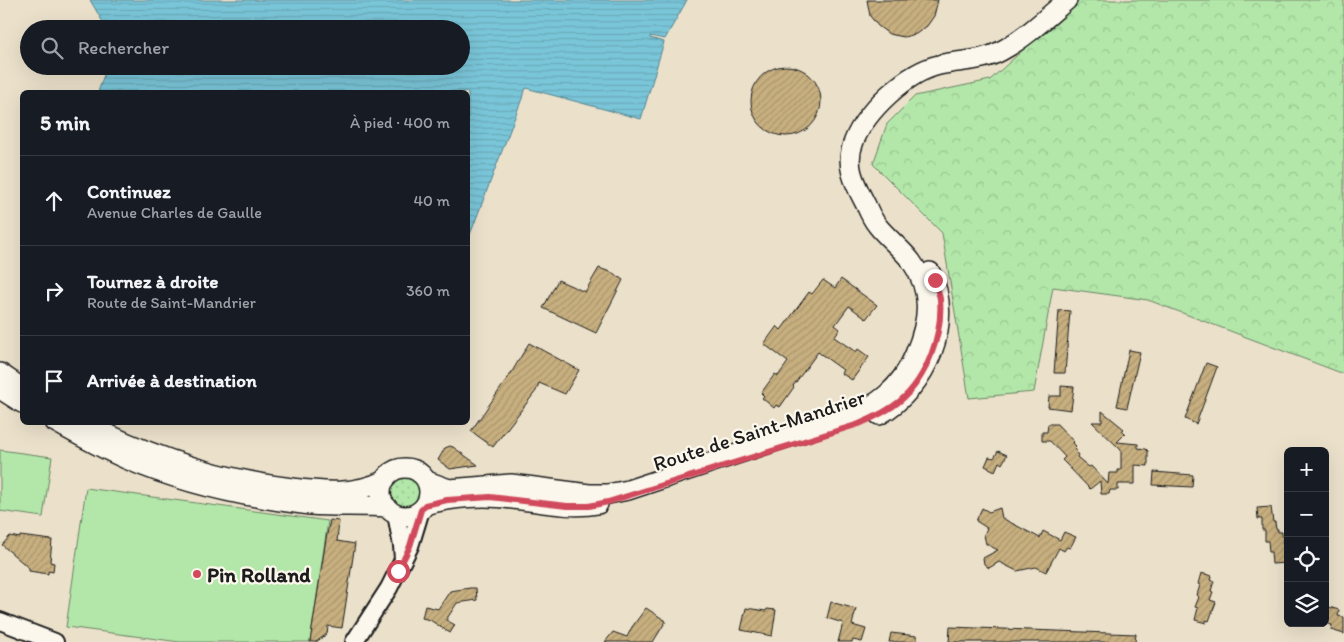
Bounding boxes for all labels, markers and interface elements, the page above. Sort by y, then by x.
search box [20,20,470,75]
icon: search [38,34,66,62]
text: Rechercher [78,36,169,59]
text: 5 min [40,110,90,135]
text: À pied · 400 m [350,113,450,132]
text: Continuez [87,180,171,203]
icon: ahead [40,187,68,215]
text: 40 m [413,191,450,210]
text: Avenue Charles de Gaulle [87,203,262,222]
route end [924,269,947,292]
text: Tournez à droite [87,270,219,293]
icon: right [40,277,68,305]
text: 360 m [406,281,450,300]
text: Route de Saint-Mandrier [87,293,256,312]
icon: arrive [40,367,68,395]
text: Arrivée à destination [87,369,257,392]
street label: Route de Saint-Mandrier [650,384,868,476]
map controls [1284,447,1329,627]
button: + [1284,447,1329,492]
button: − [1284,492,1329,537]
button: locate [1284,537,1329,582]
route start [387,560,410,583]
place label: Pin Rolland [207,562,311,587]
marker: Pin Rolland [191,568,203,580]
button: layers [1284,582,1329,627]

